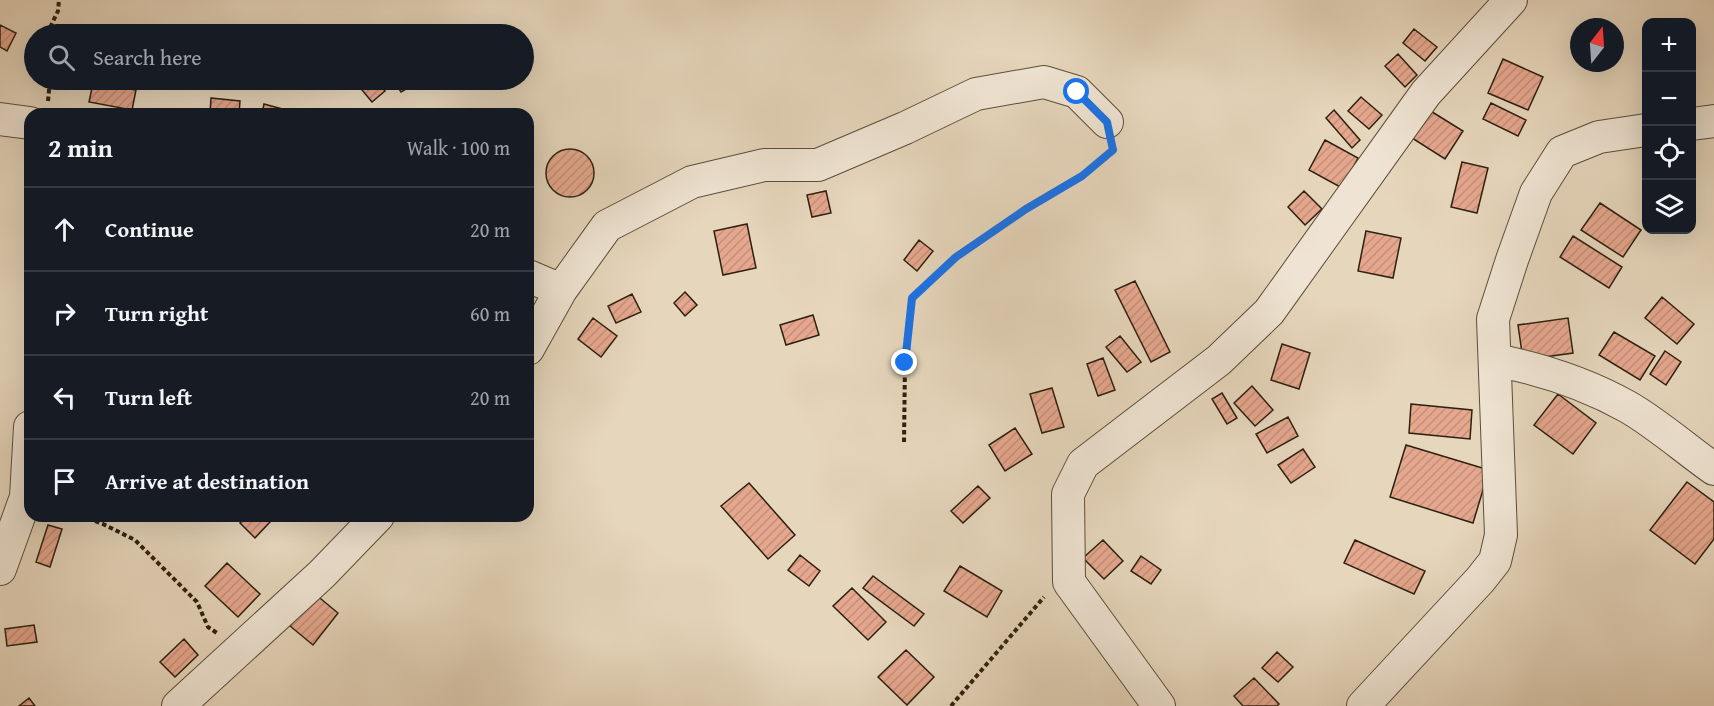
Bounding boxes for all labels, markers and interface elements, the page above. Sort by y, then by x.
north arrow [1570,18,1624,72]
map controls [1642,18,1696,234]
button: + [1642,18,1696,72]
search box [24,24,534,90]
icon: search [45,41,78,74]
text: Search here [93,41,202,73]
button: − [1642,72,1696,126]
route start [1063,78,1089,104]
button: locate [1642,126,1696,180]
text: 2 min [48,128,113,167]
text: Walk · 100 m [407,133,510,162]
button: layers [1642,180,1696,234]
icon: ahead [48,213,81,246]
text: Continue [105,213,194,245]
text: 20 m [470,215,510,244]
icon: right [48,297,81,330]
text: Turn right [105,297,208,329]
text: 60 m [470,299,510,328]
route end [891,349,917,375]
icon: left [48,381,81,414]
text: Turn left [105,381,192,413]
text: 20 m [470,383,510,412]
icon: arrive [48,465,81,498]
text: Arrive at destination [105,465,309,497]

